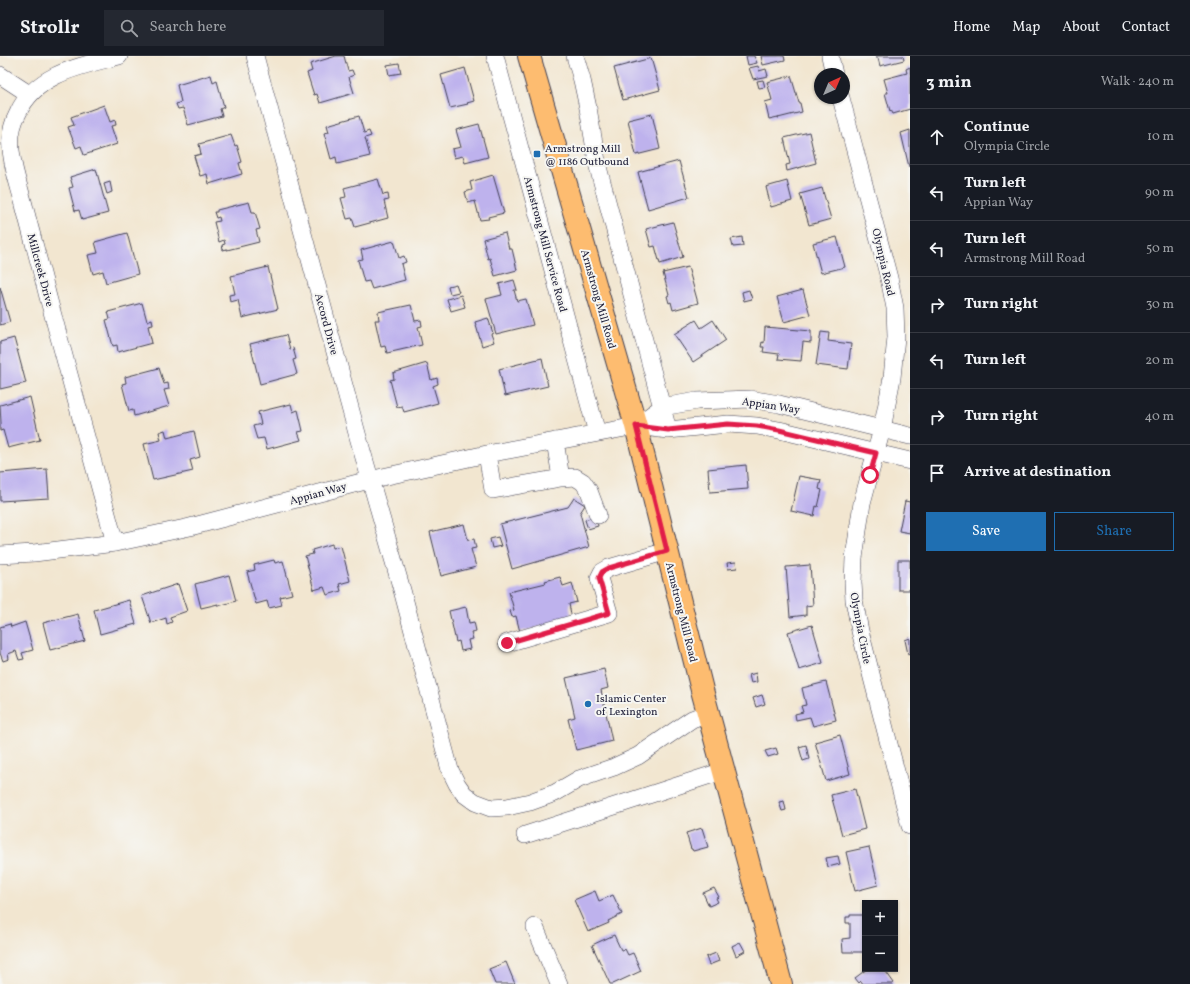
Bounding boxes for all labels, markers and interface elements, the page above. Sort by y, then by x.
search box [104,10,384,46]
text: Strollr [20,15,80,41]
icon: search [118,17,140,39]
text: Search here [150,17,226,38]
text: Home [953,18,990,37]
text: Map [1012,18,1040,37]
text: About [1062,18,1100,37]
text: Contact [1122,18,1170,37]
north arrow [814,68,850,104]
text: 3 min [926,71,972,94]
text: Walk · 240 m [1101,73,1174,91]
text: Continue [964,117,1029,138]
icon: ahead [926,126,948,148]
text: 10 m [1147,128,1174,146]
text: Olympia Circle [964,138,1050,156]
place label: Armstrong Mill @ 1186 Outbound [545,142,629,170]
marker: Armstrong Mill @ 1186 Outbound [532,149,542,159]
text: Turn left [964,173,1026,194]
street label: Armstrong Mill Service Road [519,175,570,314]
icon: left [926,182,948,204]
text: 90 m [1145,184,1174,202]
text: Appian Way [964,194,1033,212]
street label: Olympia Road [867,227,898,298]
text: Turn left [964,229,1026,250]
street label: Millcreek Drive [23,232,57,309]
icon: left [926,238,948,260]
text: 50 m [1146,240,1174,258]
street label: Armstrong Mill Road [576,248,619,351]
text: Armstrong Mill Road [964,250,1085,268]
street label: Accord Drive [310,292,341,357]
icon: right [926,294,948,316]
text: Turn right [964,294,1038,315]
text: 30 m [1146,296,1174,314]
icon: left [926,350,948,372]
text: Turn left [964,350,1026,371]
text: 20 m [1145,352,1174,370]
street label: Appian Way [741,394,801,418]
icon: right [926,406,948,428]
text: Turn right [964,406,1038,427]
text: 40 m [1145,408,1174,426]
icon: arrive [926,462,948,484]
text: Arrive at destination [964,462,1111,483]
route start [861,466,879,484]
street label: Appian Way [288,480,349,509]
button: Save [926,512,1046,551]
button: Share [1054,512,1174,551]
street label: Armstrong Mill Road [661,561,700,664]
street label: Olympia Circle [845,591,874,665]
route end [498,634,516,652]
place label: Islamic Center of Lexington [596,692,666,720]
marker: Islamic Center of Lexington [583,699,593,709]
map controls [862,900,898,972]
button: + [862,900,898,936]
button: − [862,936,898,972]

